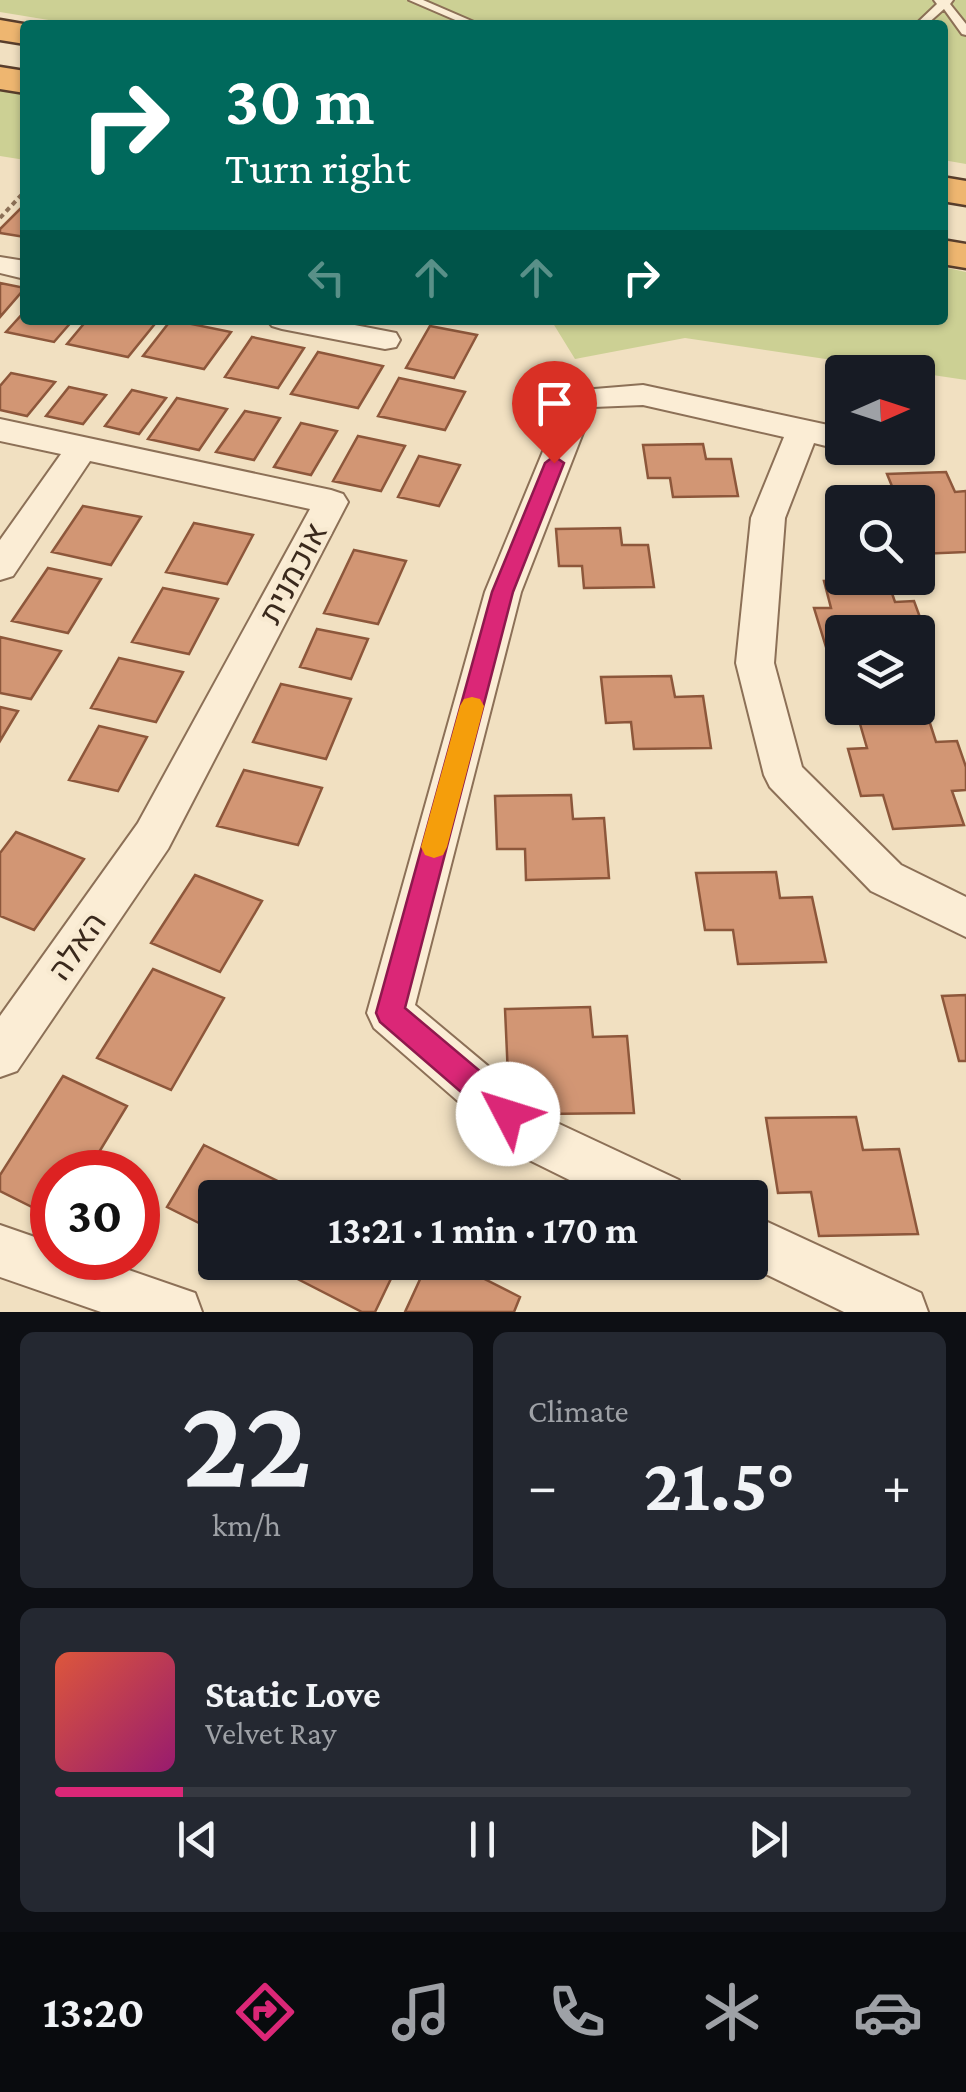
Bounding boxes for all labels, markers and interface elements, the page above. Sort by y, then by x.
icon: right [60,60,190,190]
text: 30 m [225,61,374,139]
text: Turn right [225,143,410,193]
icon: left [299,250,354,305]
icon: ahead [404,250,459,305]
icon: ahead [509,250,564,305]
icon: right [614,250,669,305]
north arrow [825,355,935,465]
map controls [825,355,935,725]
pin [512,361,597,464]
icon: arrive [527,376,582,431]
button: search [825,485,935,595]
street label: אוכמנית [252,517,334,629]
button: layers [825,615,935,725]
street label: האלה [41,905,113,987]
position arrow [456,1062,560,1166]
speed limit sign: 30 [30,1150,160,1280]
text: 13:21 · 1 min · 170 m [328,1209,638,1251]
text: 22 [181,1369,312,1514]
text: Climate [528,1393,629,1429]
text: 21.5° [644,1443,795,1526]
text: − [528,1455,557,1516]
text: + [882,1455,911,1516]
text: km/h [212,1507,281,1543]
text: Static Love [205,1673,381,1715]
text: Velvet Ray [205,1715,336,1751]
icon: previous [170,1812,225,1867]
icon: pause [455,1812,510,1867]
icon: next [741,1812,796,1867]
icon: directions [230,1977,300,2047]
icon: music [386,1977,456,2047]
icon: phone [542,1977,612,2047]
icon: climate [697,1977,767,2047]
icon: car [853,1977,923,2047]
text: 13:20 [43,1987,144,2037]

